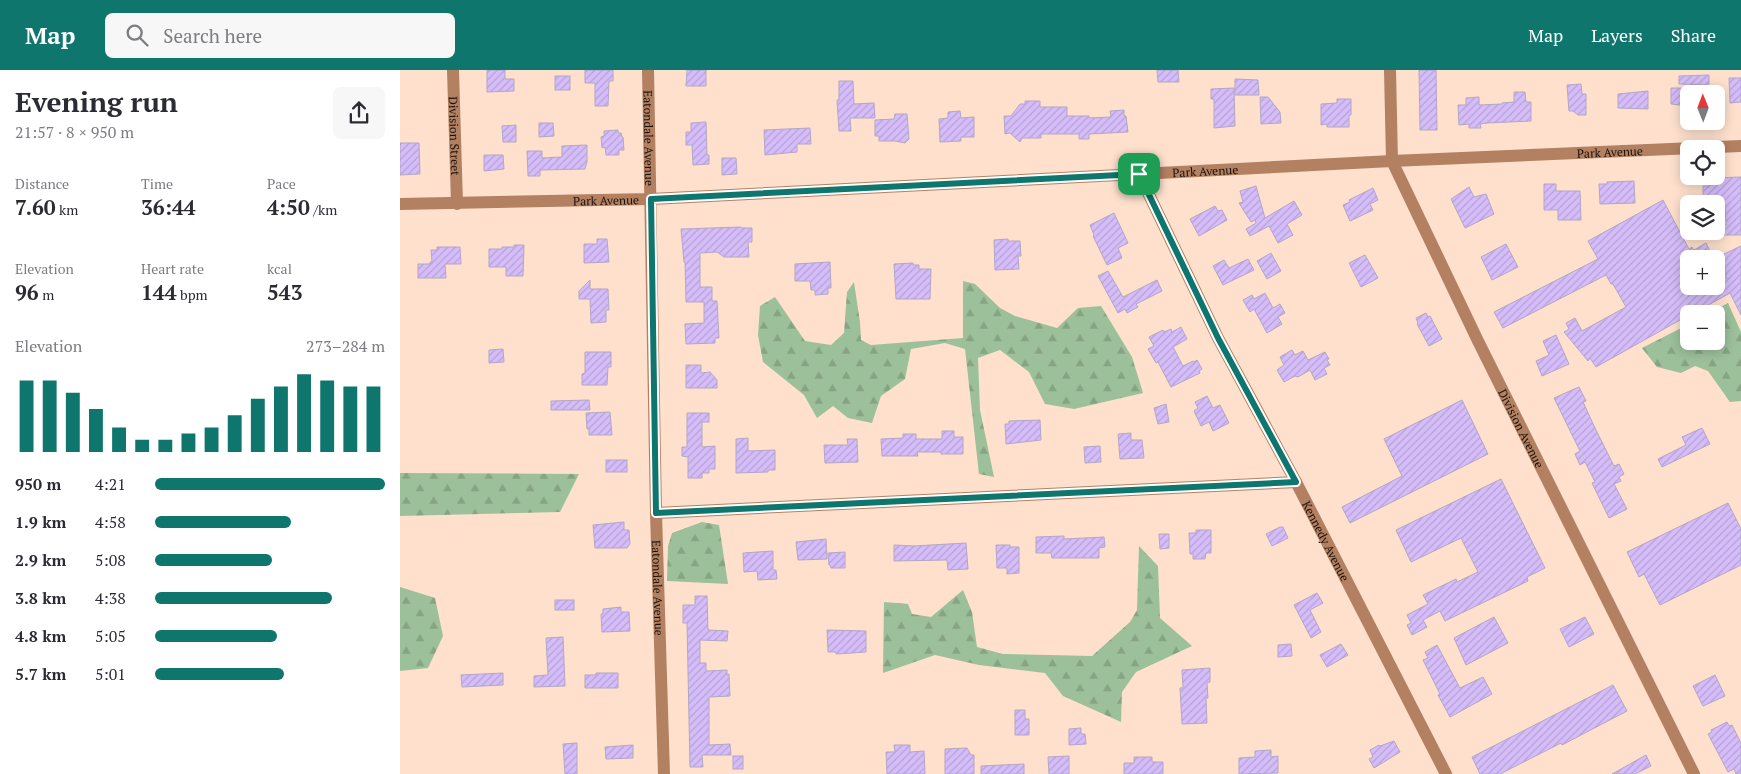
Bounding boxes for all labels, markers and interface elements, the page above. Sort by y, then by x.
search box [105,13,455,58]
text: Map [25,19,75,51]
icon: search [123,21,151,49]
text: Search here [163,23,262,48]
text: Map [1528,23,1563,47]
text: Layers [1591,23,1643,47]
text: Share [1671,23,1716,47]
text: Evening run [15,83,178,120]
north arrow [1680,85,1725,130]
map controls [1680,85,1725,350]
button: share [333,87,385,139]
street label: Eatondale Avenue [641,90,658,186]
street label: Division Street [446,96,464,176]
text: 21:57 · 8 × 950 m [15,121,134,143]
button: locate [1680,140,1725,185]
street label: Park Avenue [1576,143,1643,161]
pin [1118,153,1160,195]
icon: arrive [1125,160,1153,188]
street label: Park Avenue [1172,161,1239,180]
text: Distance [15,174,69,193]
text: Time [141,174,173,193]
text: Pace [267,174,296,193]
street label: Park Avenue [573,192,639,208]
text: 7.60 [15,193,56,221]
text: 36:44 [141,193,196,221]
text: 4:50 [267,193,310,221]
button: layers [1680,195,1725,240]
text: km [56,200,78,219]
text: /km [310,200,337,219]
button: + [1680,250,1725,295]
text: Elevation [15,259,74,278]
text: Heart rate [141,259,204,278]
text: kcal [267,259,292,278]
text: 96 [15,278,39,306]
text: 144 [141,278,177,306]
text: 543 [267,278,303,306]
text: m [39,285,54,304]
text: bpm [177,285,208,304]
button: − [1680,305,1725,350]
text: Elevation [15,335,82,357]
text: 273–284 m [306,335,385,357]
street label: Division Avenue [1496,386,1548,470]
text: 950 m [15,473,61,495]
text: 4:21 [95,473,126,495]
street label: Kennedy Avenue [1299,498,1353,584]
text: 1.9 km [15,511,66,533]
text: 4:58 [95,511,126,533]
street label: Eatondale Avenue [649,540,667,636]
text: 2.9 km [15,549,66,571]
text: 5:08 [95,549,126,571]
text: 3.8 km [15,587,66,609]
text: 4:38 [95,587,126,609]
text: 4.8 km [15,625,66,647]
text: 5:05 [95,625,126,647]
text: 5.7 km [15,663,66,685]
text: 5:01 [95,663,126,685]

